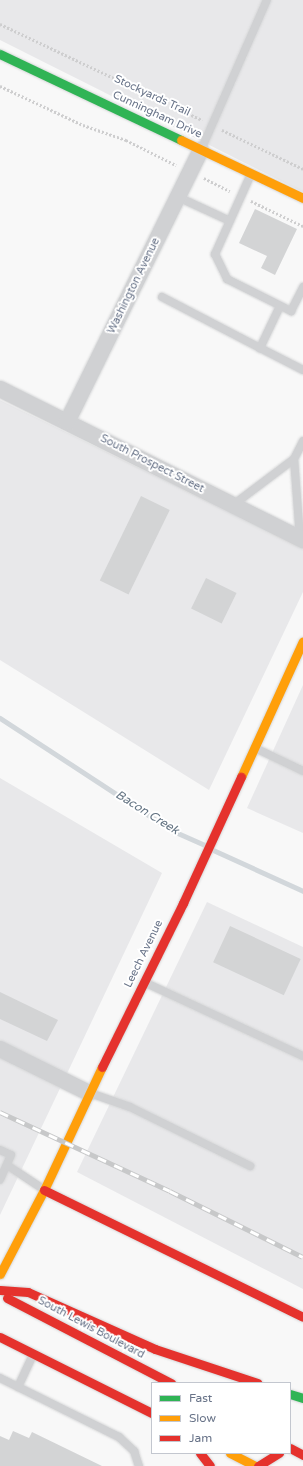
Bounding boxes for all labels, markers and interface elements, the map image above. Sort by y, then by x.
street label: Stockyards Trail [112,73,192,119]
street label: Cunningham Drive [110,89,204,141]
street label: Washington Avenue [105,236,163,336]
street label: South Prospect Street [98,432,206,496]
water label: Bacon Creek [113,788,181,838]
street label: Leech Avenue [122,918,166,990]
street label: South Lewis Boulevard [35,1294,147,1362]
legend [151,1382,291,1454]
text: Fast [189,1391,212,1405]
text: Slow [189,1411,216,1425]
text: Jam [189,1431,212,1445]

